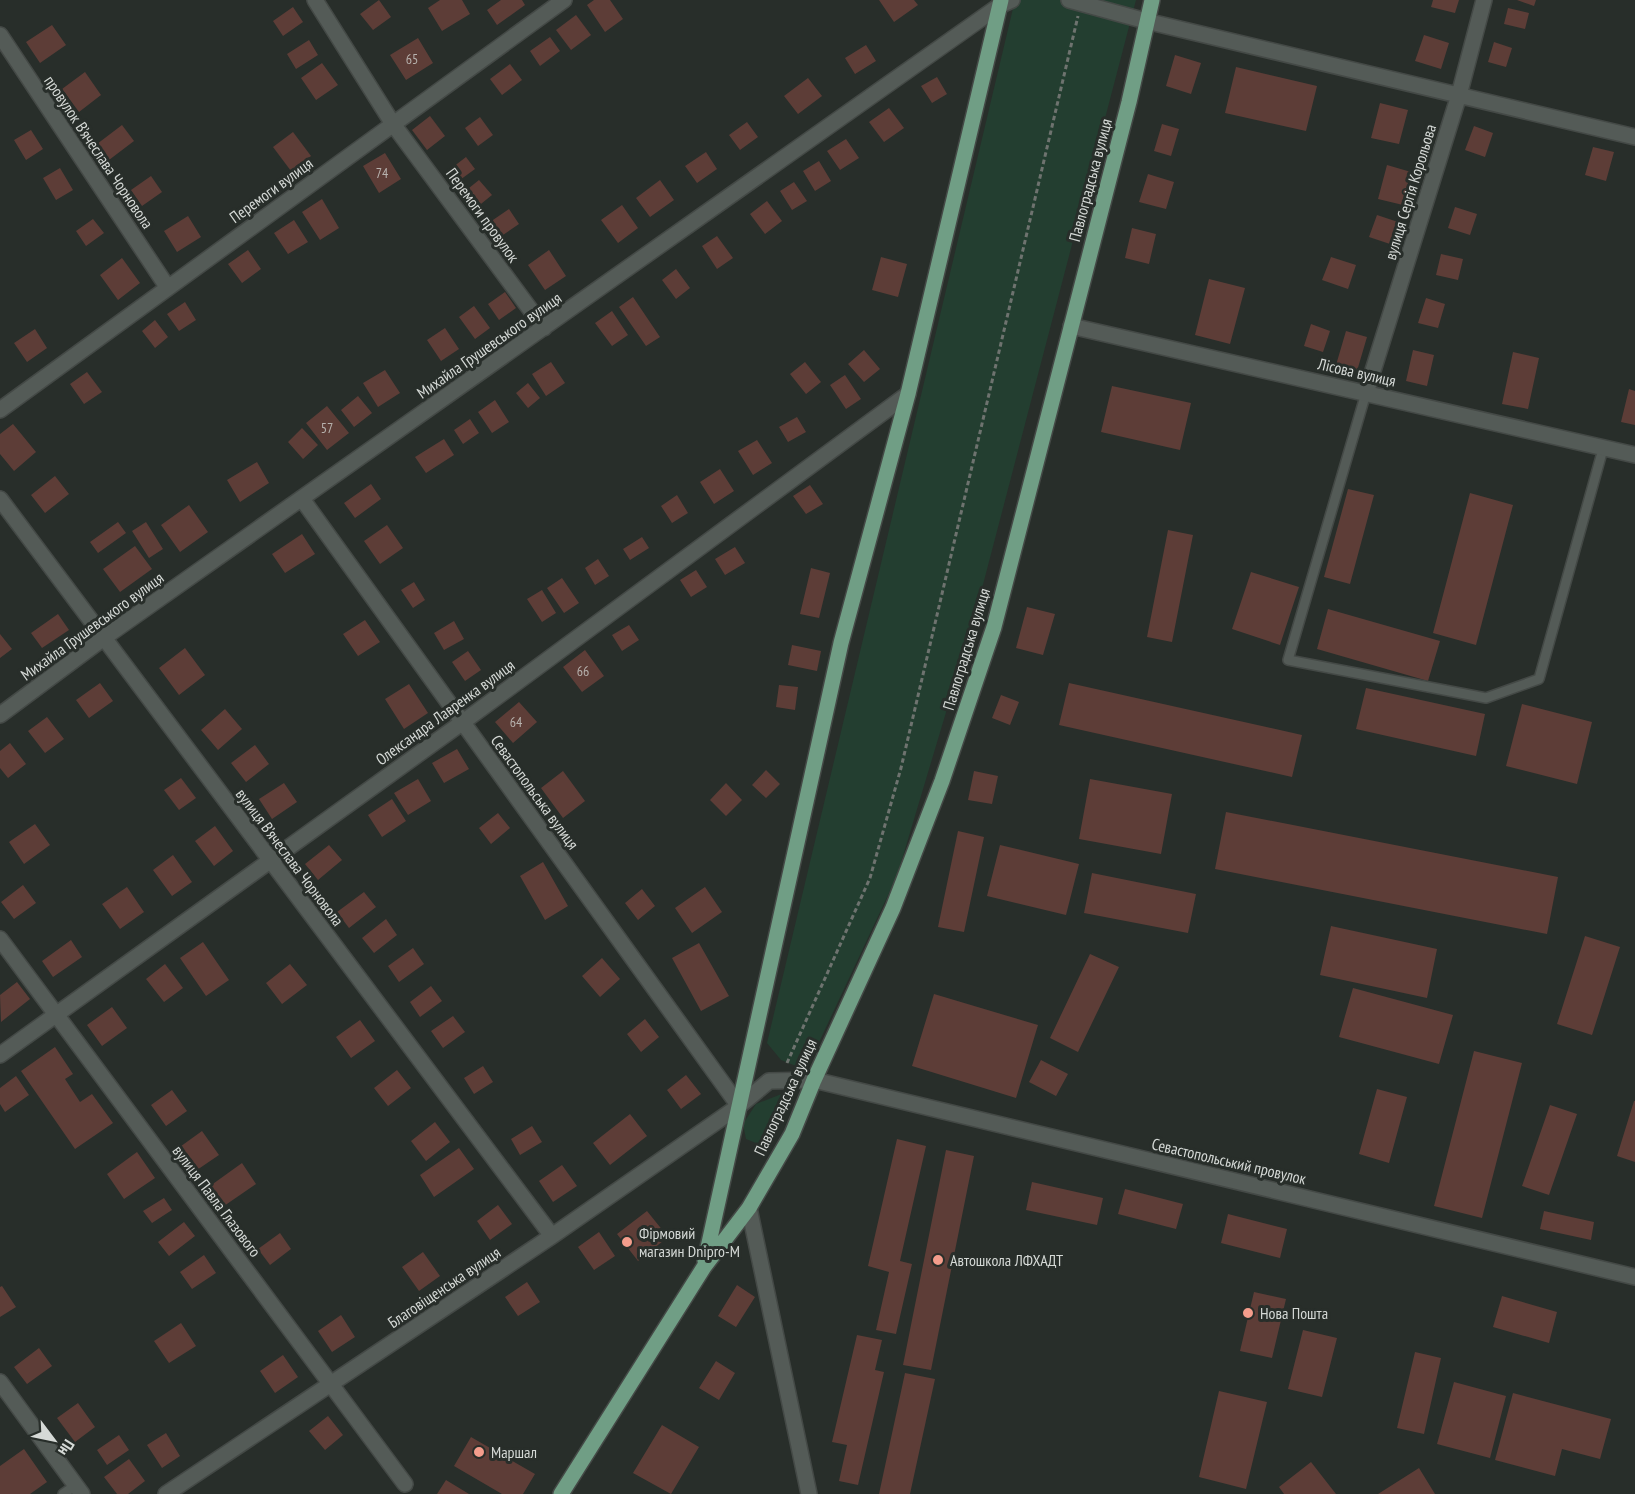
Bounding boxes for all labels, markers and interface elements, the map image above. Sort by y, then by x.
house number: 65 [406,50,418,68]
street label: провулок В’ячеслава Чорновола [40,72,158,232]
street label: Павлоградська вулиця [1064,116,1116,244]
street label: вулиця Сергія Корольова [1380,122,1440,262]
street label: Перемоги вулиця [225,153,317,227]
house number: 74 [376,164,389,182]
street label: Перемоги провулок [442,164,524,267]
street label: Михайла Грушевського вулиця [413,288,565,402]
street label: Лісова вулиця [1315,353,1398,391]
house number: 57 [321,419,333,437]
street label: Михайла Грушевського вулиця [17,567,167,685]
street label: Павлоградська вулиця [938,586,994,712]
street label: Олександра Лавренка вулиця [372,655,518,769]
house number: 66 [577,662,589,680]
house number: 64 [510,713,523,731]
street label: Севастопольська вулиця [487,731,583,853]
street label: вулиця В’ячеслава Чорновола [232,784,348,930]
street label: Павлоградська вулиця [749,1035,821,1159]
street label: Севастопольський провулок [1150,1133,1309,1189]
street label: вулиця Павла Глазового [168,1141,266,1261]
place label: Фірмовий магазин Dnipro-M [639,1223,740,1261]
marker: Фірмовий магазин Dnipro-M [620,1235,634,1249]
street label: Благовіщенська вулиця [384,1242,504,1332]
place label: Автошкола ЛФХАДТ [950,1250,1063,1270]
marker: Автошкола ЛФХАДТ [931,1253,945,1267]
place label: Нова Пошта [1260,1303,1328,1323]
marker: Нова Пошта [1241,1306,1255,1320]
north arrow [24,1410,84,1470]
text: Пн [54,1436,79,1460]
place label: Маршал [491,1442,537,1462]
marker: Маршал [472,1445,486,1459]

